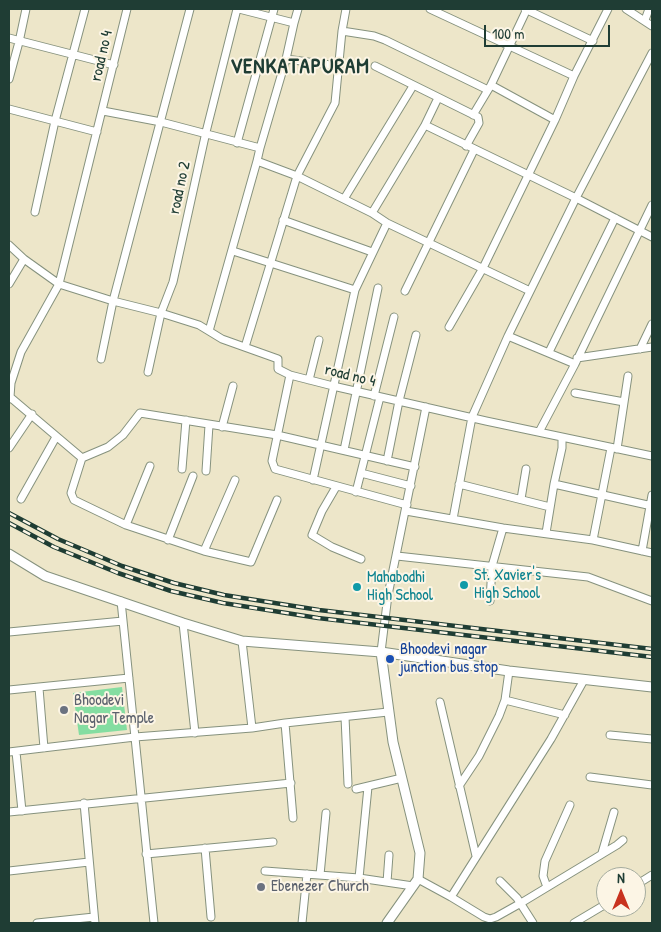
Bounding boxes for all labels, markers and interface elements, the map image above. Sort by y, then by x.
scale bar [486,15,612,47]
text: 100 m [492,23,525,44]
street label: road no 4 [87,28,117,84]
district label: VENKATAPURAM [229,54,371,80]
street label: road no 2 [165,160,195,216]
street label: road no 4 [322,360,378,392]
place label: St. Xavier's High School [474,566,541,604]
place label: Mahabodhi High School [367,568,433,606]
marker: St. Xavier's High School [458,579,470,591]
marker: Mahabodhi High School [351,581,363,593]
place label: Bhoodevi nagar junction bus stop [400,640,498,678]
marker: Bhoodevi nagar junction bus stop [384,653,396,665]
place label: Bhoodevi Nagar Temple [74,691,154,729]
marker: Bhoodevi Nagar Temple [58,704,70,716]
north arrow [596,867,646,917]
text: N [617,868,625,887]
place label: Ebenezer Church [271,877,369,897]
marker: Ebenezer Church [255,881,267,893]

